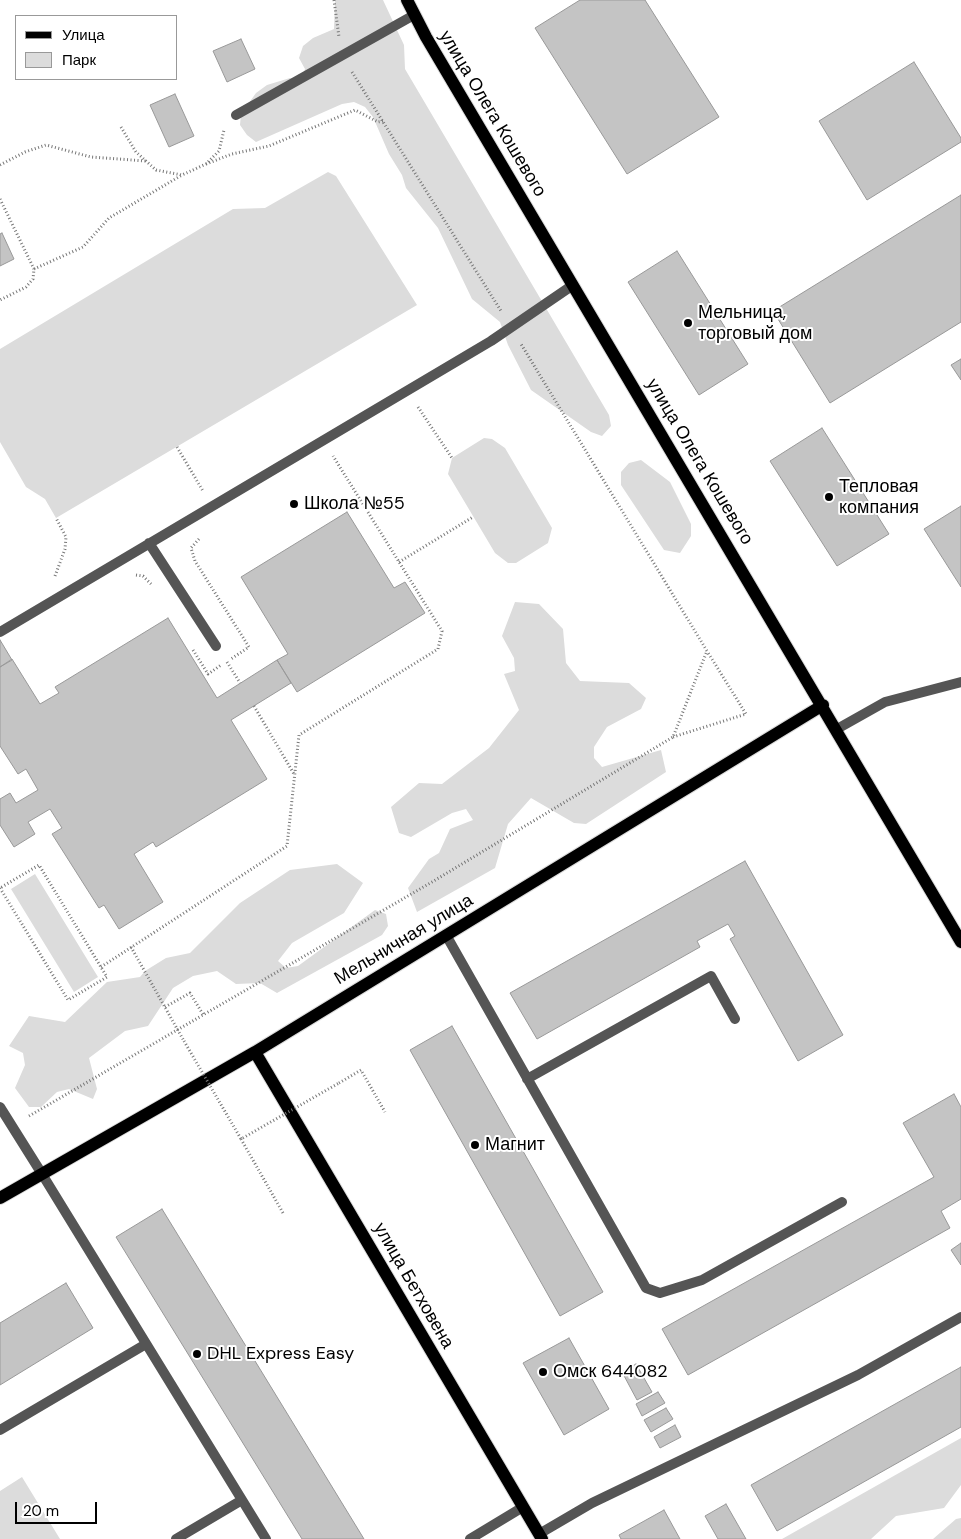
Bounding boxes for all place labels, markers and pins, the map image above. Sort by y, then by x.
place label: Мельница, торговый дом [698,302,812,344]
marker: Мельница, торговый дом [682,317,694,329]
place label: Тепловая компания [839,476,919,518]
marker: Тепловая компания [823,491,835,503]
place label: Школа №55 [304,493,405,515]
marker: Школа №55 [288,498,300,510]
place label: Магнит [485,1134,545,1156]
marker: Магнит [469,1139,481,1151]
place label: DHL Express Easy [207,1343,354,1365]
marker: DHL Express Easy [191,1348,203,1360]
place label: Омск 644082 [553,1361,668,1383]
marker: Омск 644082 [537,1366,549,1378]

